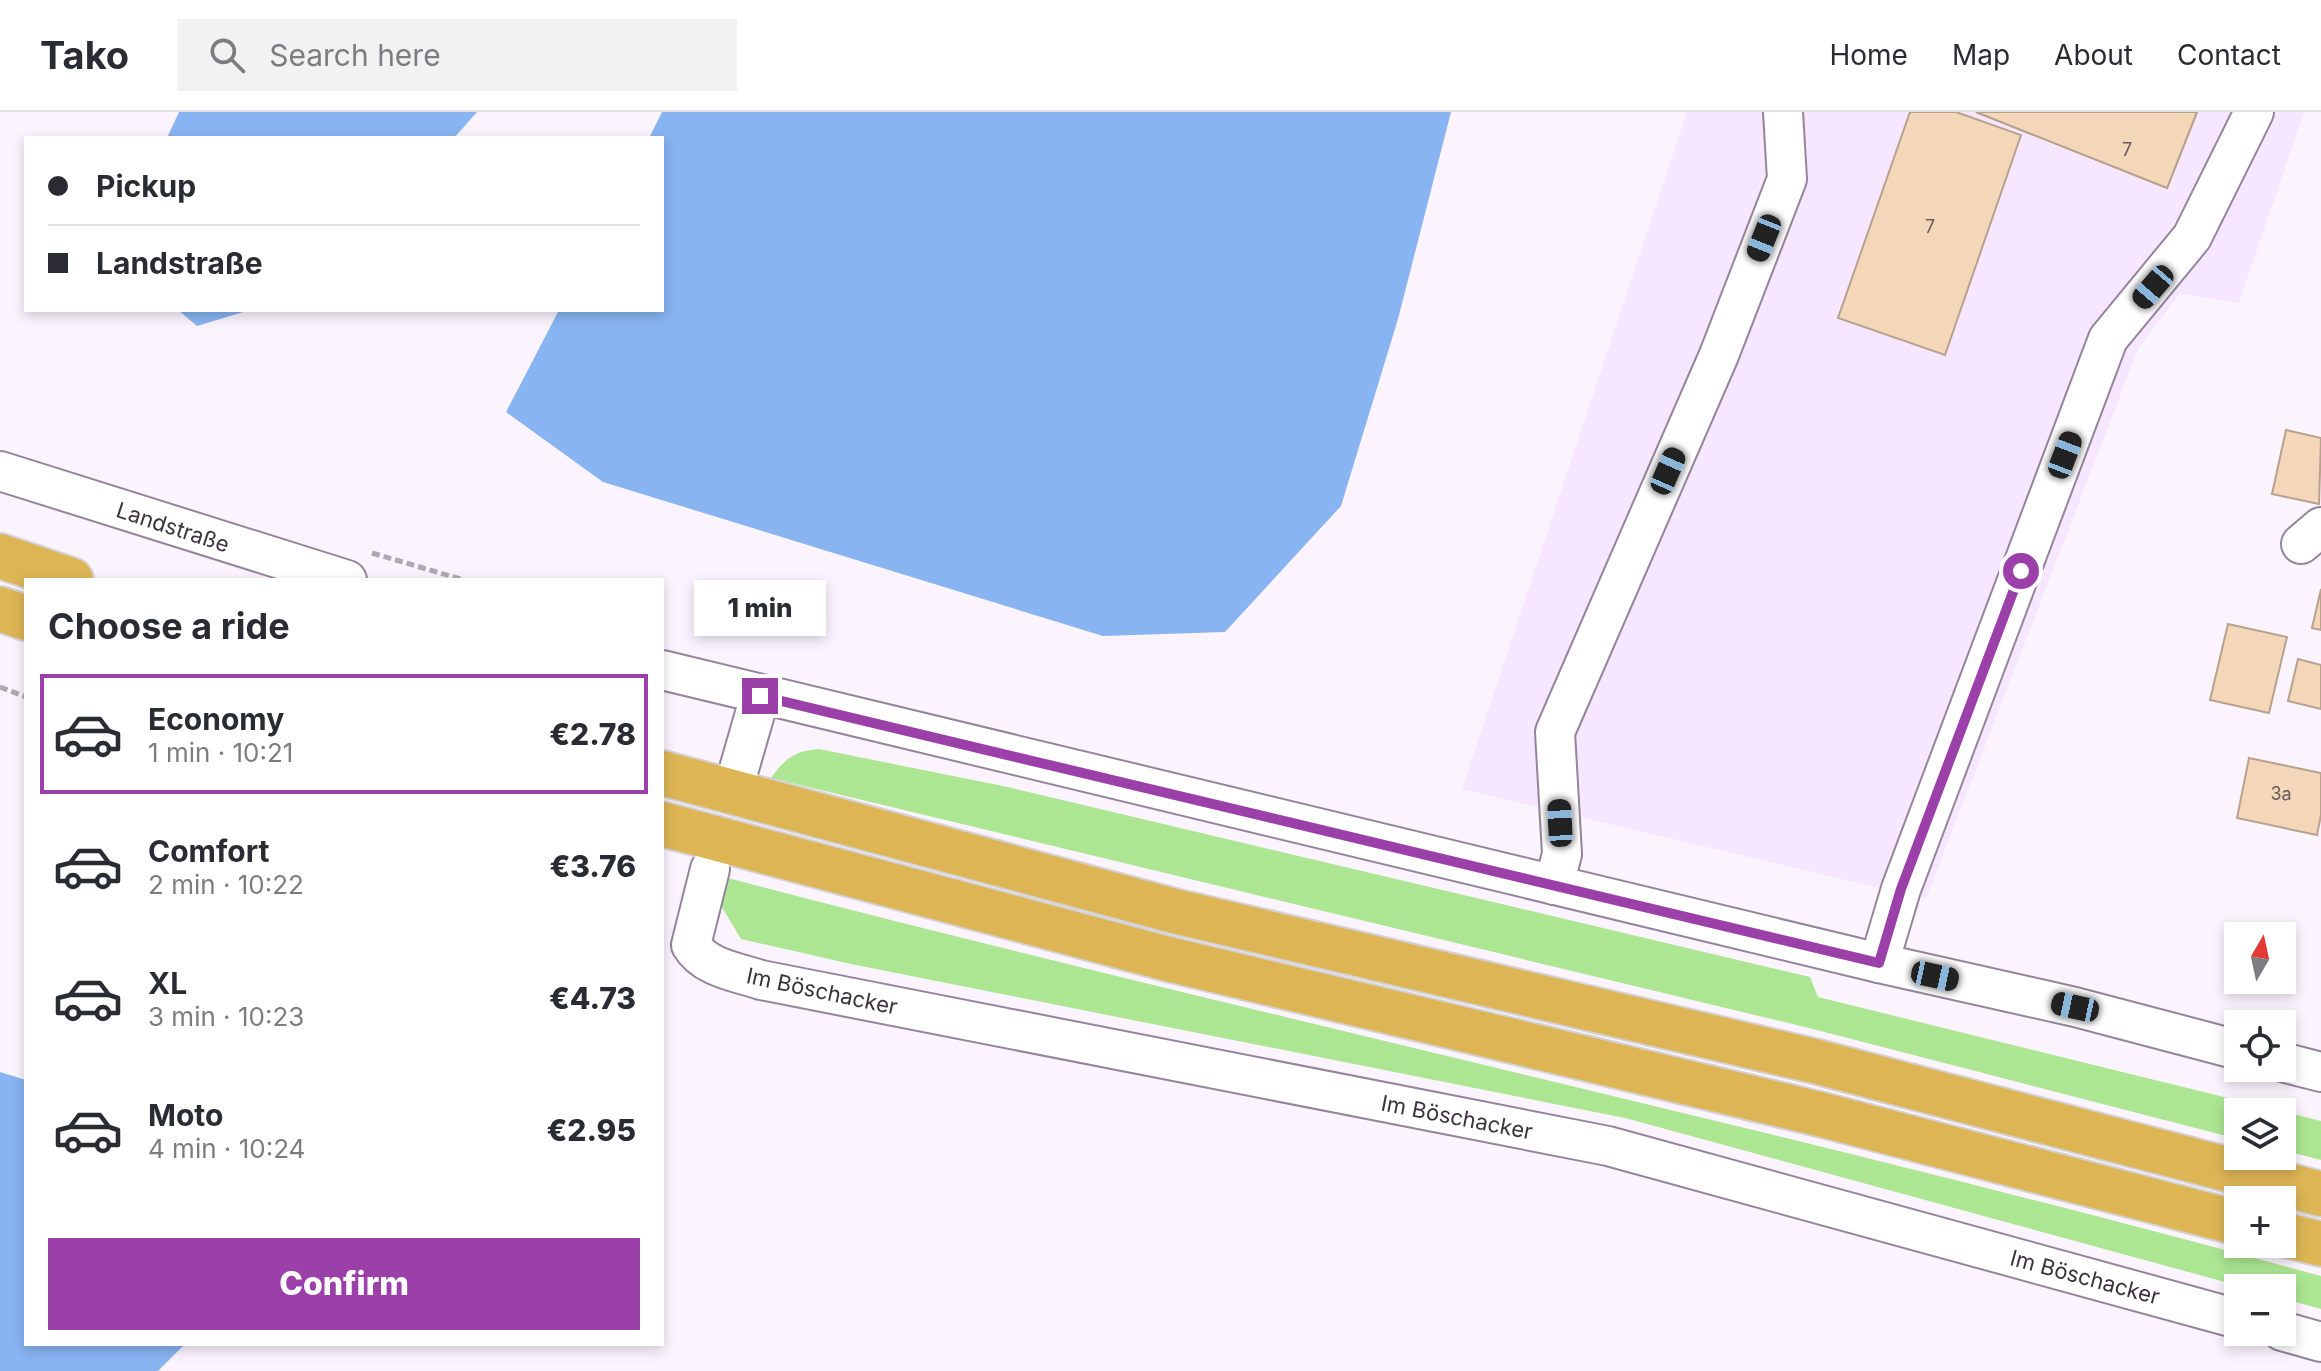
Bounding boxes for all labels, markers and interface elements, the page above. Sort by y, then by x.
search box [177,19,737,91]
text: Tako [40,32,129,78]
icon: search [205,33,249,77]
text: Search here [269,37,441,73]
text: Home [1829,38,1908,72]
text: Map [1952,38,2010,72]
text: About [2054,38,2133,72]
text: Contact [2177,38,2281,72]
house number: 7 [2122,139,2132,160]
text: Pickup [96,168,196,204]
car [1744,211,1784,265]
house number: 7 [1925,216,1935,237]
text: Landstraße [96,245,263,281]
car [2128,261,2178,313]
car [2045,428,2085,482]
car [1647,444,1689,498]
street label: Landstraße [113,497,233,557]
route start [2003,553,2039,589]
callout: 1 min [694,580,826,636]
text: 1 min [727,592,793,623]
text: Choose a ride [48,604,290,648]
route end [742,678,778,714]
icon: car [52,698,124,770]
text: Economy [148,701,284,737]
text: €2.78 [549,716,636,752]
text: 1 min · 10:21 [148,737,293,768]
house number: 3a [2270,783,2292,804]
car [1547,798,1573,848]
icon: car [52,830,124,902]
text: Comfort [148,833,269,869]
text: €3.76 [549,848,636,884]
text: 2 min · 10:22 [148,869,304,900]
north arrow [2224,922,2296,994]
map controls [2224,922,2296,1346]
car [1909,959,1961,993]
icon: car [52,962,124,1034]
street label: Im Böschacker [744,962,900,1020]
text: XL [148,965,187,1001]
text: €4.73 [549,980,636,1016]
car [2049,990,2101,1024]
text: 3 min · 10:23 [148,1001,304,1032]
button: locate [2224,1010,2296,1082]
street label: Im Böschacker [1379,1090,1535,1144]
icon: car [52,1094,124,1166]
text: Moto [148,1097,223,1133]
button: layers [2224,1098,2296,1170]
text: €2.95 [547,1112,636,1148]
text: 4 min · 10:24 [148,1133,305,1164]
button: + [2224,1186,2296,1258]
button: Confirm [48,1238,640,1330]
street label: Im Böschacker [2007,1245,2163,1309]
button: − [2224,1274,2296,1346]

